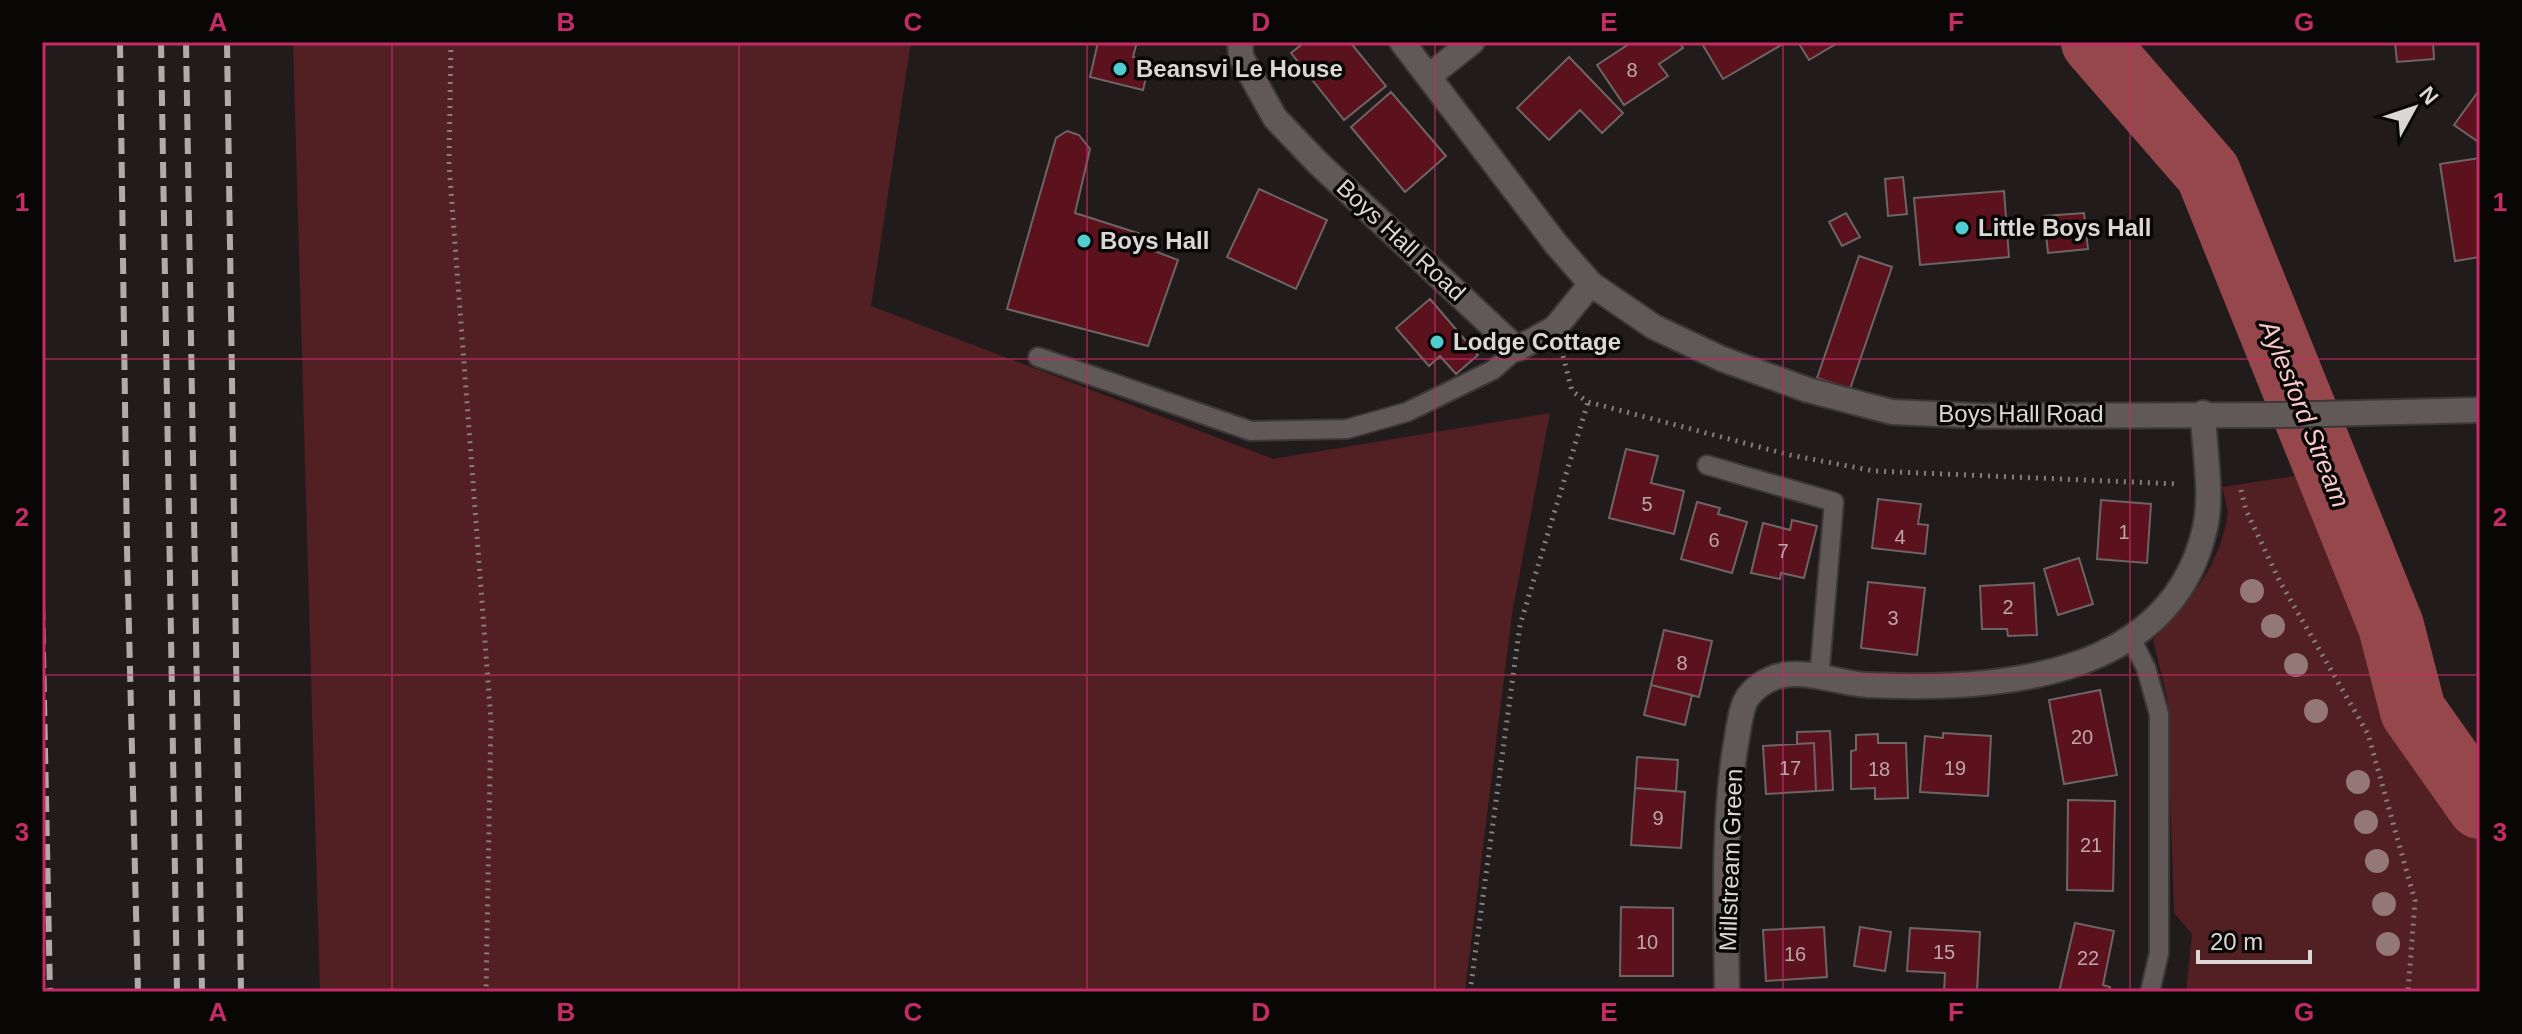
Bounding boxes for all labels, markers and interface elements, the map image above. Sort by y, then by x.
text: A [209,7,228,37]
text: B [557,7,575,37]
text: C [904,7,923,37]
text: D [1252,7,1270,37]
text: E [1600,7,1618,37]
text: F [1948,7,1964,37]
text: G [2294,7,2314,37]
place label: Beansvi Le House [1136,55,1343,82]
house number: 8 [1626,59,1638,81]
marker: Beansvi Le House [1111,60,1129,78]
north arrow [2374,68,2454,148]
text: N [2414,81,2444,110]
street label: Boys Hall Road [1332,173,1471,306]
text: 1 [15,187,29,217]
text: 1 [2493,187,2507,217]
place label: Little Boys Hall [1978,214,2151,241]
marker: Little Boys Hall [1953,219,1971,237]
place label: Boys Hall [1100,227,1209,254]
marker: Boys Hall [1075,232,1093,250]
water label: Aylesford Stream [2253,314,2356,512]
place label: Lodge Cottage [1453,328,1621,355]
marker: Lodge Cottage [1428,333,1446,351]
street label: Boys Hall Road [1938,400,2104,427]
house number: 5 [1641,493,1653,515]
text: 2 [15,502,29,532]
text: 2 [2493,502,2507,532]
house number: 1 [2118,521,2130,543]
house number: 4 [1894,526,1906,548]
house number: 6 [1708,529,1720,551]
house number: 7 [1777,540,1789,562]
house number: 2 [2002,596,2014,618]
house number: 3 [1887,607,1899,629]
house number: 8 [1676,652,1688,674]
house number: 20 [2071,726,2093,748]
house number: 17 [1779,757,1801,779]
house number: 19 [1944,757,1966,779]
house number: 18 [1868,758,1890,780]
street label: Millstream Green [1714,768,1747,952]
house number: 9 [1652,807,1664,829]
text: 3 [15,817,29,847]
text: 3 [2493,817,2507,847]
house number: 21 [2080,834,2102,856]
scale bar [2198,914,2310,964]
text: 20 m [2210,928,2263,955]
house number: 10 [1636,931,1658,953]
house number: 15 [1933,941,1955,963]
house number: 16 [1784,943,1806,965]
house number: 22 [2077,947,2099,969]
text: A [209,997,228,1027]
text: B [557,997,575,1027]
text: C [904,997,923,1027]
text: D [1252,997,1270,1027]
text: E [1600,997,1618,1027]
text: F [1948,997,1964,1027]
text: G [2294,997,2314,1027]

